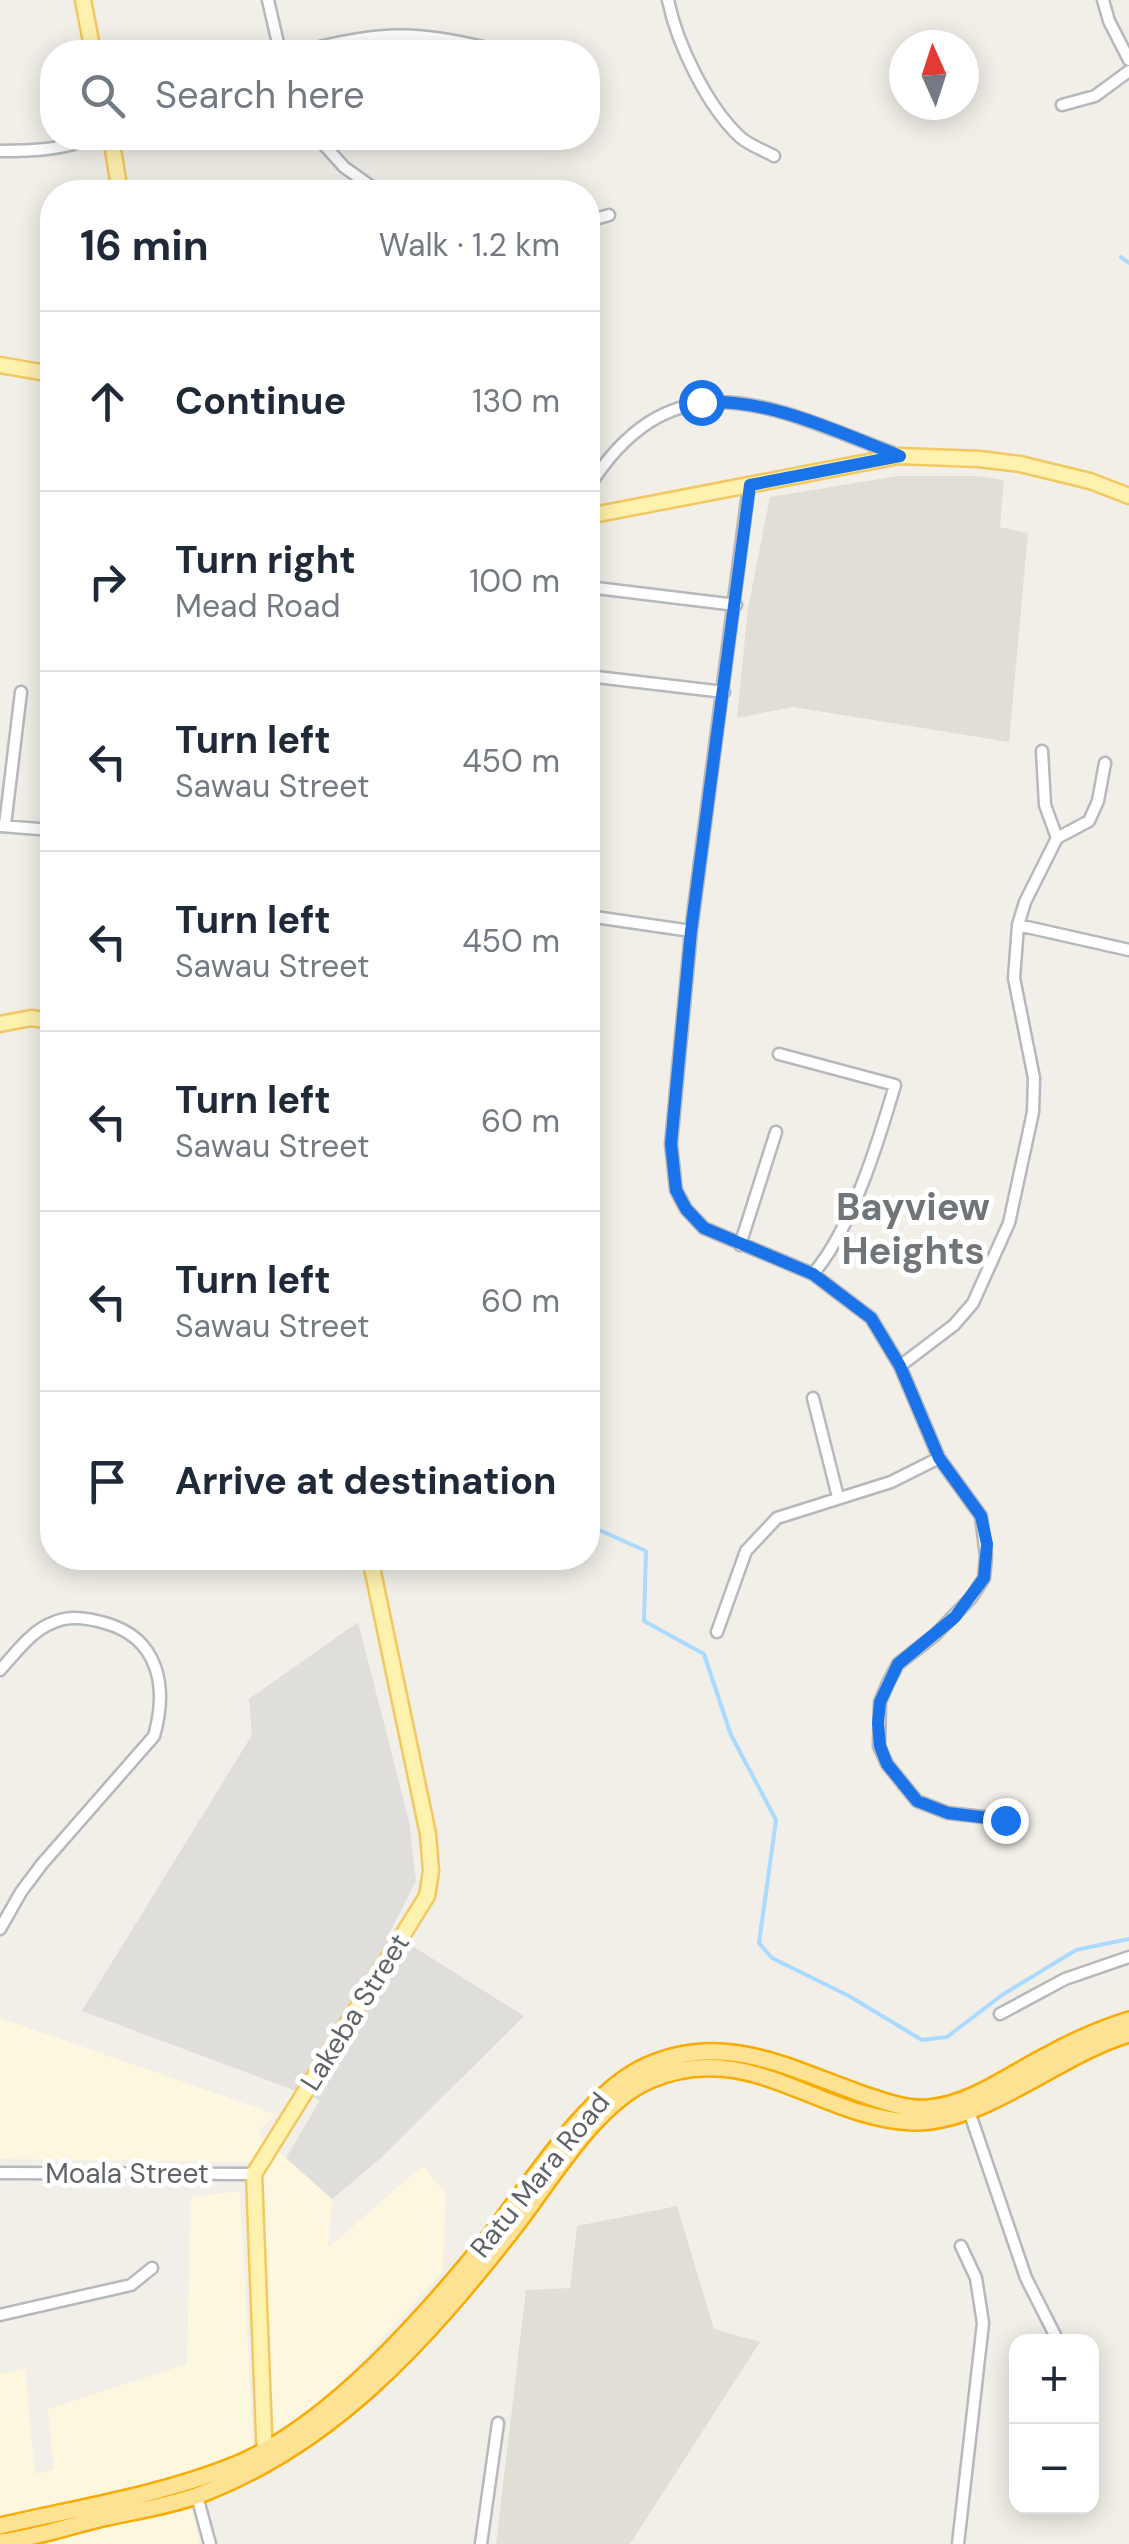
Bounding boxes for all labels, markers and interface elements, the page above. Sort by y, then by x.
north arrow [889,30,979,120]
search box [40,40,600,150]
icon: search [75,68,130,123]
text: Search here [155,70,365,120]
text: 16 min [80,218,209,273]
text: Walk · 1.2 km [379,224,560,266]
icon: ahead [80,374,135,429]
text: Continue [175,376,346,426]
text: 130 m [472,380,560,422]
route start [679,380,725,426]
text: Turn right [175,535,356,585]
icon: right [80,554,135,609]
text: 100 m [469,560,560,602]
text: Mead Road [175,585,341,627]
text: Turn left [175,715,331,765]
icon: left [80,734,135,789]
text: 450 m [462,740,560,782]
text: Sawau Street [175,765,369,807]
text: Turn left [175,895,331,945]
icon: left [80,914,135,969]
text: 450 m [462,920,560,962]
text: Sawau Street [175,945,369,987]
text: Turn left [175,1075,331,1125]
icon: left [80,1094,135,1149]
text: 60 m [481,1100,560,1142]
text: Sawau Street [175,1125,369,1167]
district label: Bayview Heights [836,1182,990,1276]
text: Turn left [175,1255,331,1305]
icon: left [80,1274,135,1329]
text: 60 m [481,1280,560,1322]
text: Sawau Street [175,1305,369,1347]
icon: arrive [80,1454,135,1509]
text: Arrive at destination [175,1456,557,1506]
route end [983,1798,1029,1844]
street label: Lakeba Street [292,1926,418,2098]
street label: Ratu Mara Road [462,2085,618,2265]
street label: Moala Street [45,2155,209,2192]
map controls [1009,2334,1099,2514]
button: + [1009,2334,1099,2424]
button: − [1009,2424,1099,2514]

